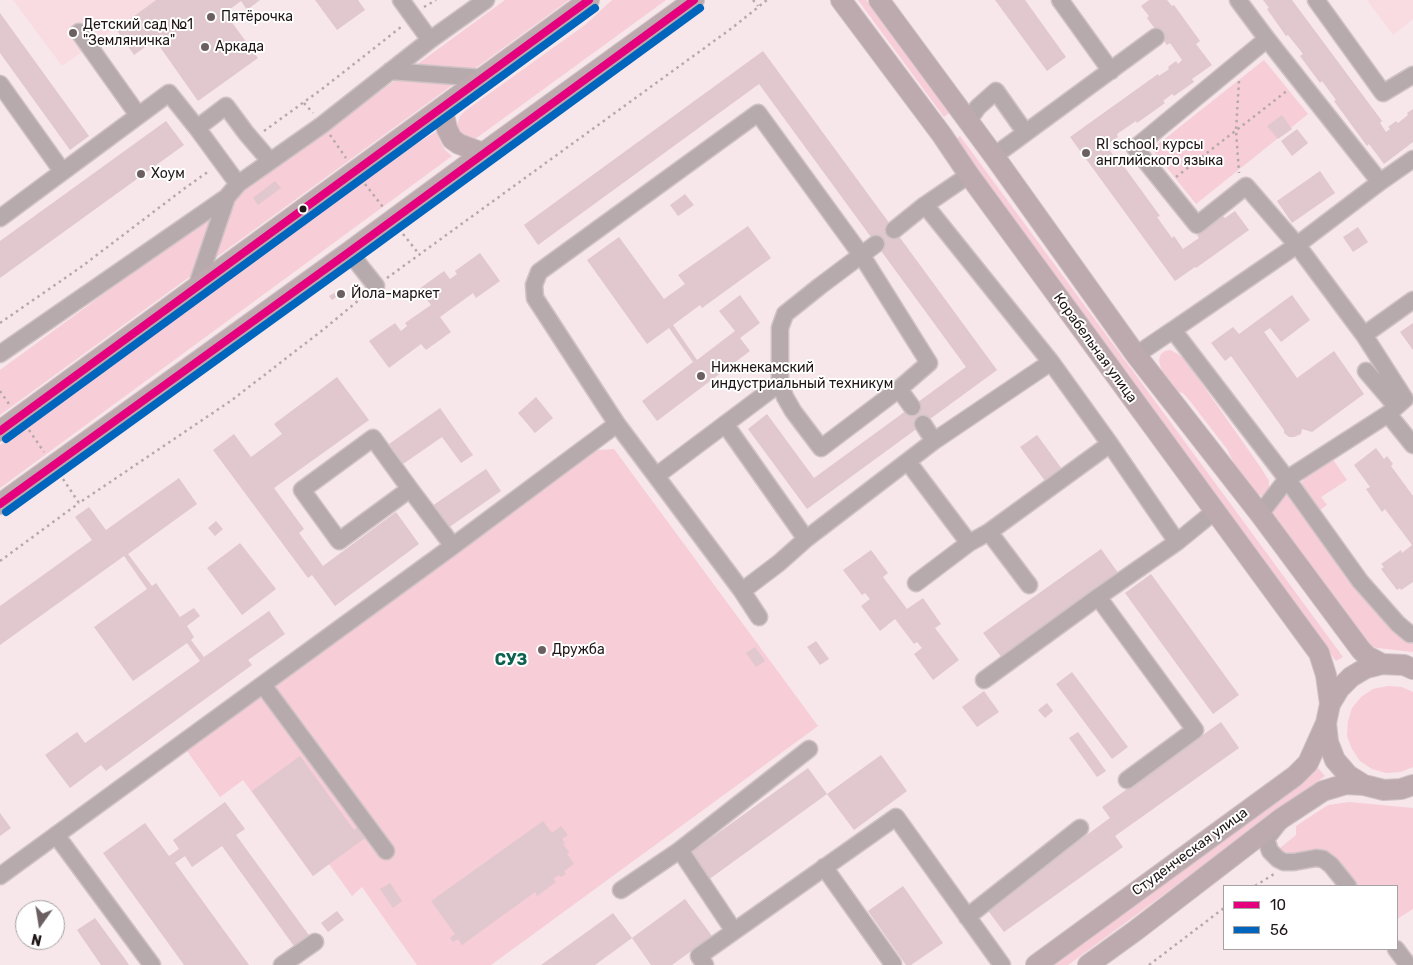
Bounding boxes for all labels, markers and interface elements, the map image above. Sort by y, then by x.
place label: Пятёрочка [221,9,293,25]
marker: Пятёрочка [205,11,217,23]
place label: Детский сад №1 "Земляничка" [83,17,193,49]
marker: Детский сад №1 "Земляничка" [67,27,79,39]
place label: Аркада [215,39,264,55]
marker: Аркада [199,41,211,53]
place label: RI school, курсы английского языка [1096,137,1223,170]
marker: RI school, курсы английского языка [1080,147,1092,159]
place label: Хоум [151,166,185,182]
marker: Хоум [135,168,147,180]
unlabelled marker [298,204,308,214]
place label: Йола-маркет [351,286,440,302]
marker: Йола-маркет [335,288,347,300]
street label: Корабельная улица [1050,290,1140,406]
place label: Нижнекамский индустриальный техникум [711,360,893,392]
marker: Нижнекамский индустриальный техникум [695,370,707,382]
place label: Дружба [552,642,605,658]
marker: Дружба [536,644,548,656]
district label: СУЗ [495,650,527,670]
street label: Студенческая улица [1129,804,1251,900]
legend [1223,885,1398,950]
text: 10 [1270,896,1286,914]
north arrow [15,900,65,950]
text: 56 [1270,921,1288,939]
text: N [30,930,44,949]

